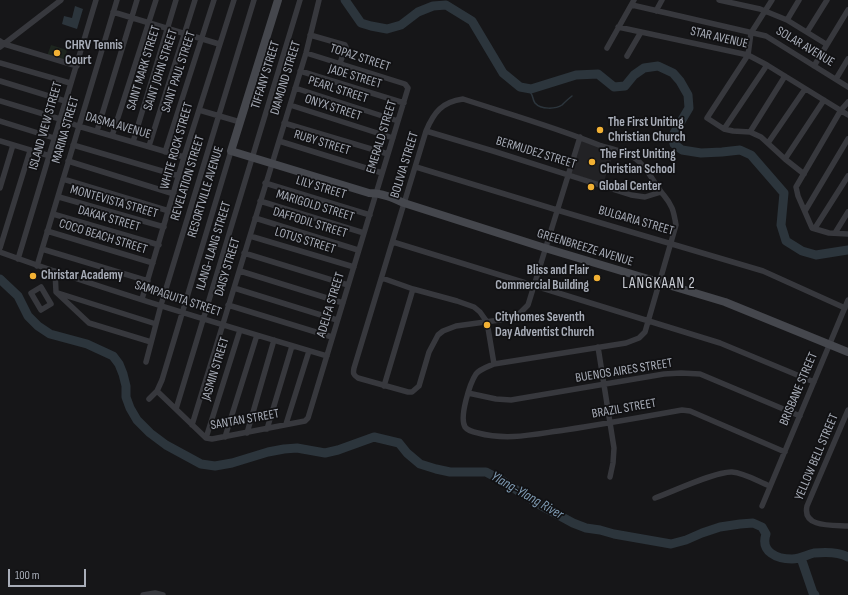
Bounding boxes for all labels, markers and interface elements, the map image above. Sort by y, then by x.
street label: SOLAR AVENUE [773,23,837,71]
street label: SAINT MARK STREET [124,24,164,112]
street label: STAR AVENUE [689,24,749,52]
street label: SAINT JOHN STREET [140,27,182,113]
street label: SAINT PAUL STREET [159,29,199,115]
place label: CHRV Tennis Court [65,38,123,69]
street label: TIFFANY STREET [248,39,284,111]
street label: DIAMOND STREET [267,39,305,117]
street label: TOPAZ STREET [328,41,392,75]
marker: CHRV Tennis Court [52,48,62,58]
street label: JADE STREET [327,62,383,92]
street label: PEARL STREET [306,73,370,107]
street label: ISLAND VIEW STREET [26,80,66,172]
street label: ONYX STREET [303,91,363,125]
street label: MARINA STREET [49,95,83,165]
street label: EMERALD STREET [363,98,401,176]
street label: WHITE ROCK STREET [157,101,197,191]
street label: DASMA AVENUE [83,109,153,143]
place label: The First Uniting Christian Church [608,115,685,146]
marker: The First Uniting Christian Church [595,125,605,135]
street label: RUBY STREET [292,127,352,159]
street label: BOLIVIA STREET [388,130,422,200]
street label: BERMUDEZ STREET [494,133,578,173]
street label: REVELATION STREET [168,134,208,222]
street label: RESORTVILLE AVENUE [185,144,227,240]
place label: The First Uniting Christian School [600,147,676,178]
marker: The First Uniting Christian School [587,157,597,167]
street label: LILY STREET [294,173,348,203]
place label: Global Center [599,179,662,195]
street label: MONTEVISTA STREET [68,182,160,222]
marker: Global Center [586,182,596,192]
street label: MARIGOLD STREET [274,187,356,225]
street label: ILANG-ILANG STREET [193,200,235,292]
street label: DAKAK STREET [76,203,142,235]
street label: BULGARIA STREET [596,203,676,239]
street label: DAFFODIL STREET [271,204,349,242]
street label: COCO BEACH STREET [57,216,149,258]
street label: LOTUS STREET [273,224,337,258]
street label: GREENBREEZE AVENUE [535,226,635,270]
street label: DAISY STREET [212,236,244,298]
place label: Bliss and Flair Commercial Building [495,263,589,294]
place label: Christar Academy [41,268,123,284]
marker: Christar Academy [28,271,38,281]
street label: ADELFA STREET [314,271,348,339]
marker: Bliss and Flair Commercial Building [592,273,602,283]
district label: LANGKAAN 2 [622,275,696,293]
street label: SAMPAGUITA STREET [133,278,223,320]
place label: Cityhomes Seventh Day Adventist Church [495,310,594,341]
marker: Cityhomes Seventh Day Adventist Church [482,320,492,330]
street label: JASMIN STREET [199,335,233,403]
street label: BRISBANE STREET [777,350,821,428]
street label: BUENOS AIRES STREET [574,356,674,386]
street label: BRAZIL STREET [591,396,657,422]
street label: SANTAN STREET [209,406,281,434]
street label: YELLOW BELL STREET [792,411,842,503]
water label: Ylang-Ylang River [488,469,566,523]
scale bar [10,561,88,587]
text: 100 m [15,568,40,583]

